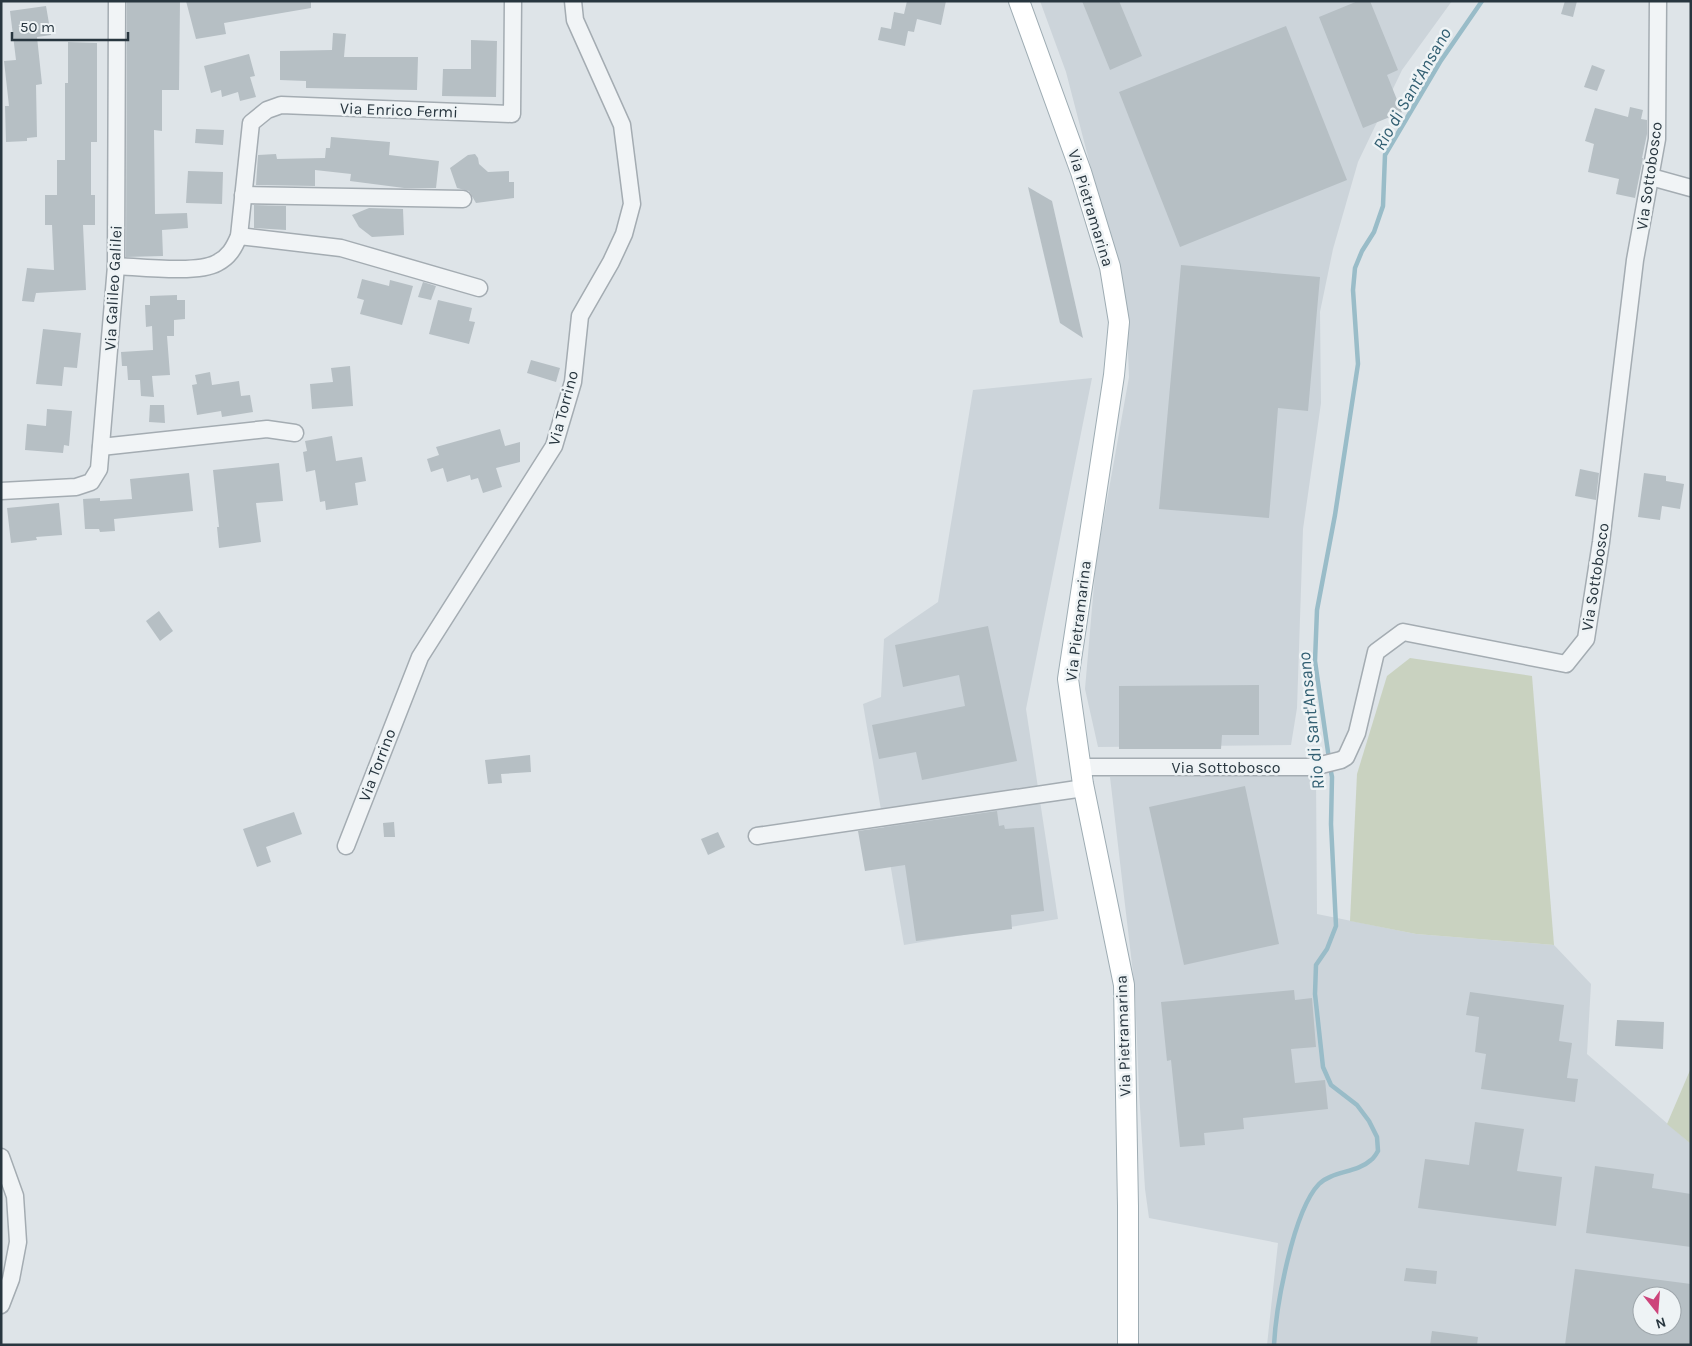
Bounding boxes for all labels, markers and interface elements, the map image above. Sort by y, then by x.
scale bar [12,10,129,42]
text: 50 m [20,18,55,36]
water label: Rio di Sant'Ansano [1368,24,1456,154]
street label: Via Enrico Fermi [340,98,458,122]
street label: Via Sottobosco [1632,121,1666,231]
street label: Via Pietramarina [1064,147,1118,269]
street label: Via Galileo Galilei [100,225,126,351]
street label: Via Torrino [544,369,582,447]
street label: Via Sottobosco [1577,522,1613,632]
street label: Via Pietramarina [1061,559,1095,683]
water label: Rio di Sant'Ansano [1293,651,1329,791]
street label: Via Torrino [354,726,400,804]
street label: Via Sottobosco [1171,758,1281,777]
street label: Via Pietramarina [1111,975,1135,1097]
north arrow [1632,1286,1682,1336]
text: N [1653,1313,1668,1333]

